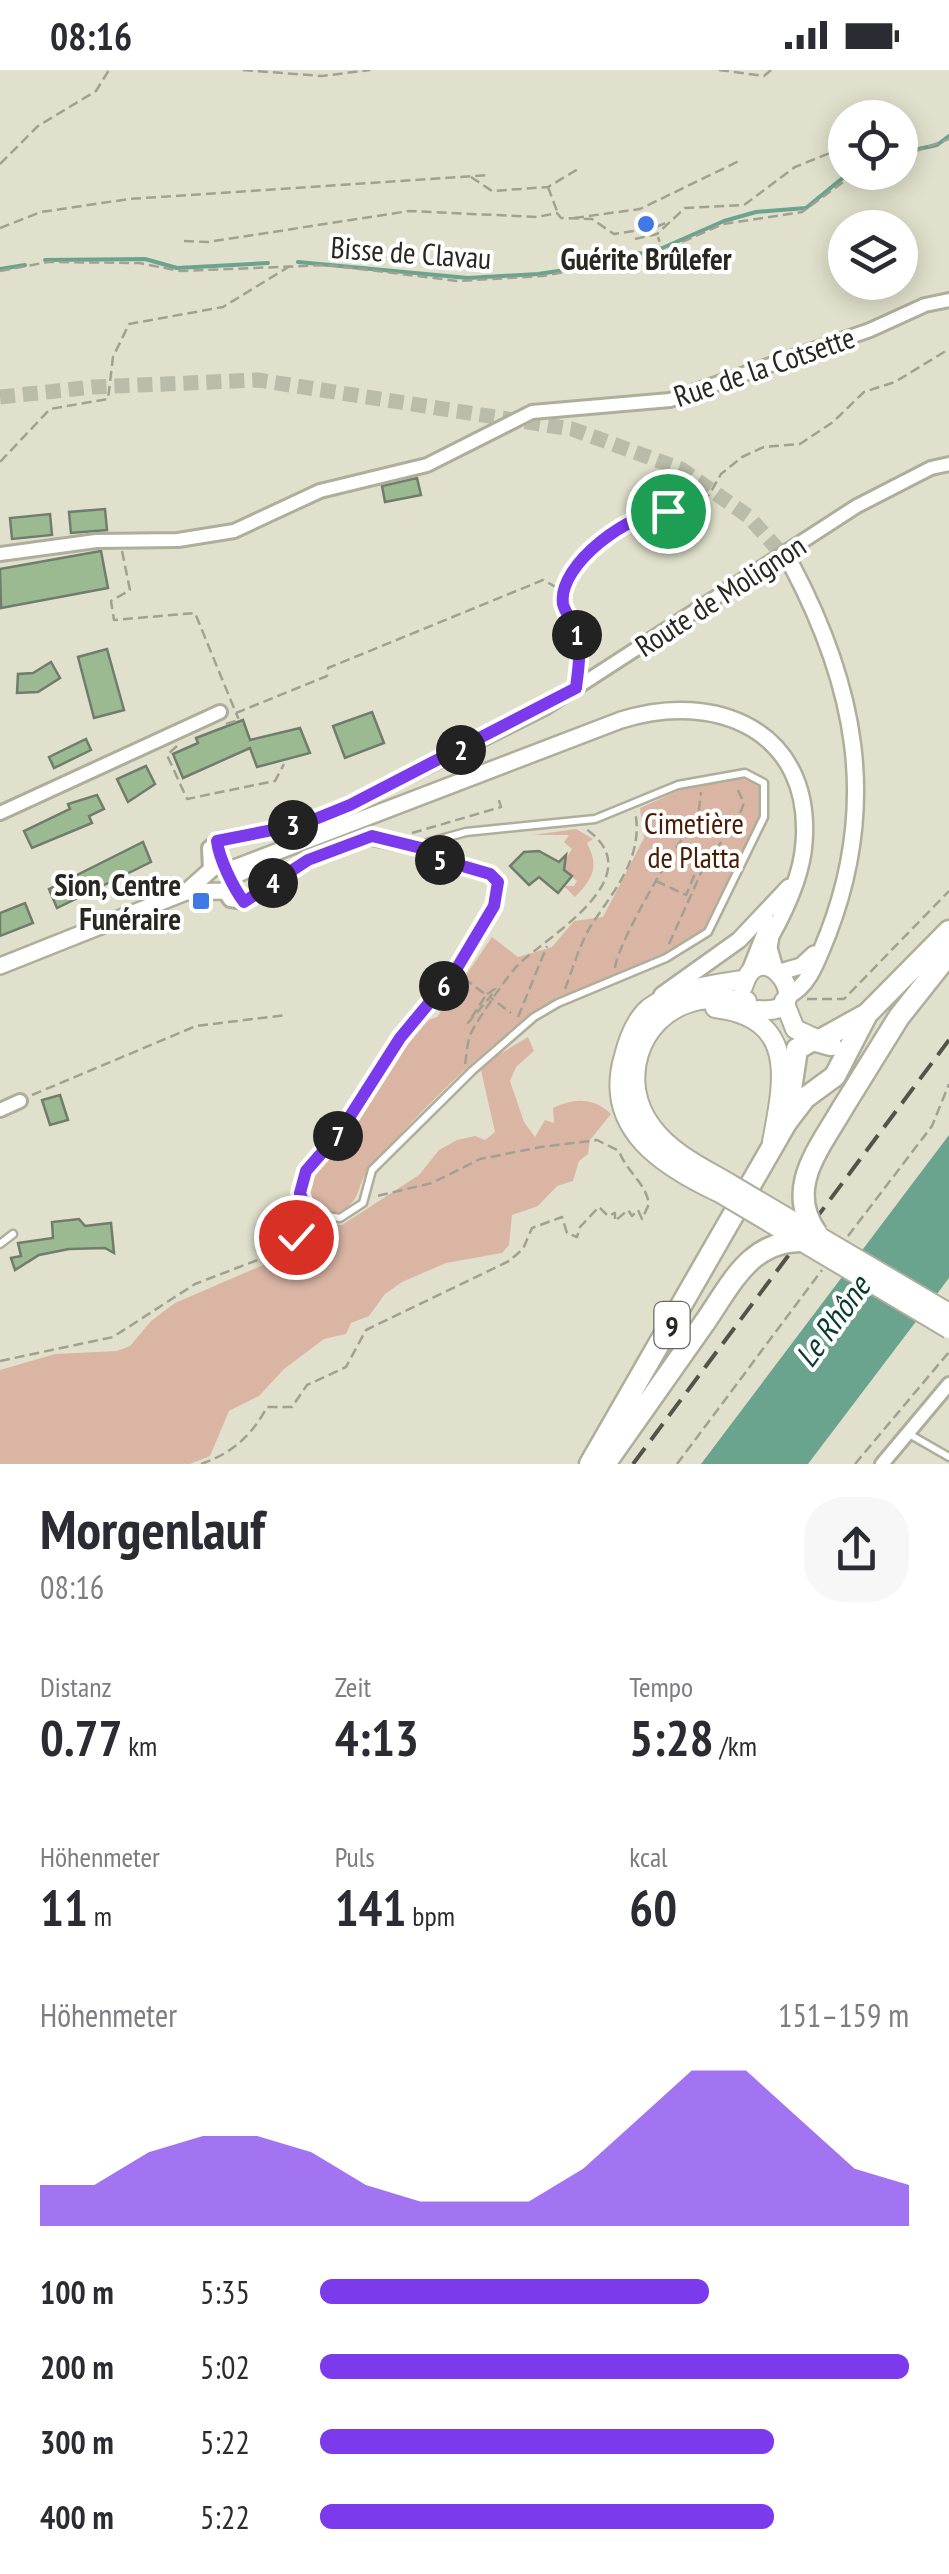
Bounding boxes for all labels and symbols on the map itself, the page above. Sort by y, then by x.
marker: Guérite Brûlefer [635,213,657,235]
street label: Bisse de Clavau [329,227,493,277]
place label: Guérite Brûlefer [560,239,732,278]
street label: Rue de la Cotsette [669,317,859,415]
pin [626,469,711,554]
street label: Route de Molignon [627,525,813,665]
pin: 1 [552,610,602,660]
pin: 2 [436,725,486,775]
pin: 3 [268,800,318,850]
park label: Cimetière de Platta [644,803,744,876]
pin: 5 [415,835,465,885]
pin: 4 [248,858,298,908]
place label: Sion, Centre Funéraire [54,865,181,938]
marker: Sion, Centre Funéraire [190,890,212,912]
pin: 6 [419,961,469,1011]
pin: 7 [313,1111,363,1161]
pin [254,1195,339,1280]
water label: Le Rhône [785,1266,880,1375]
road number: 9 [654,1302,690,1348]

